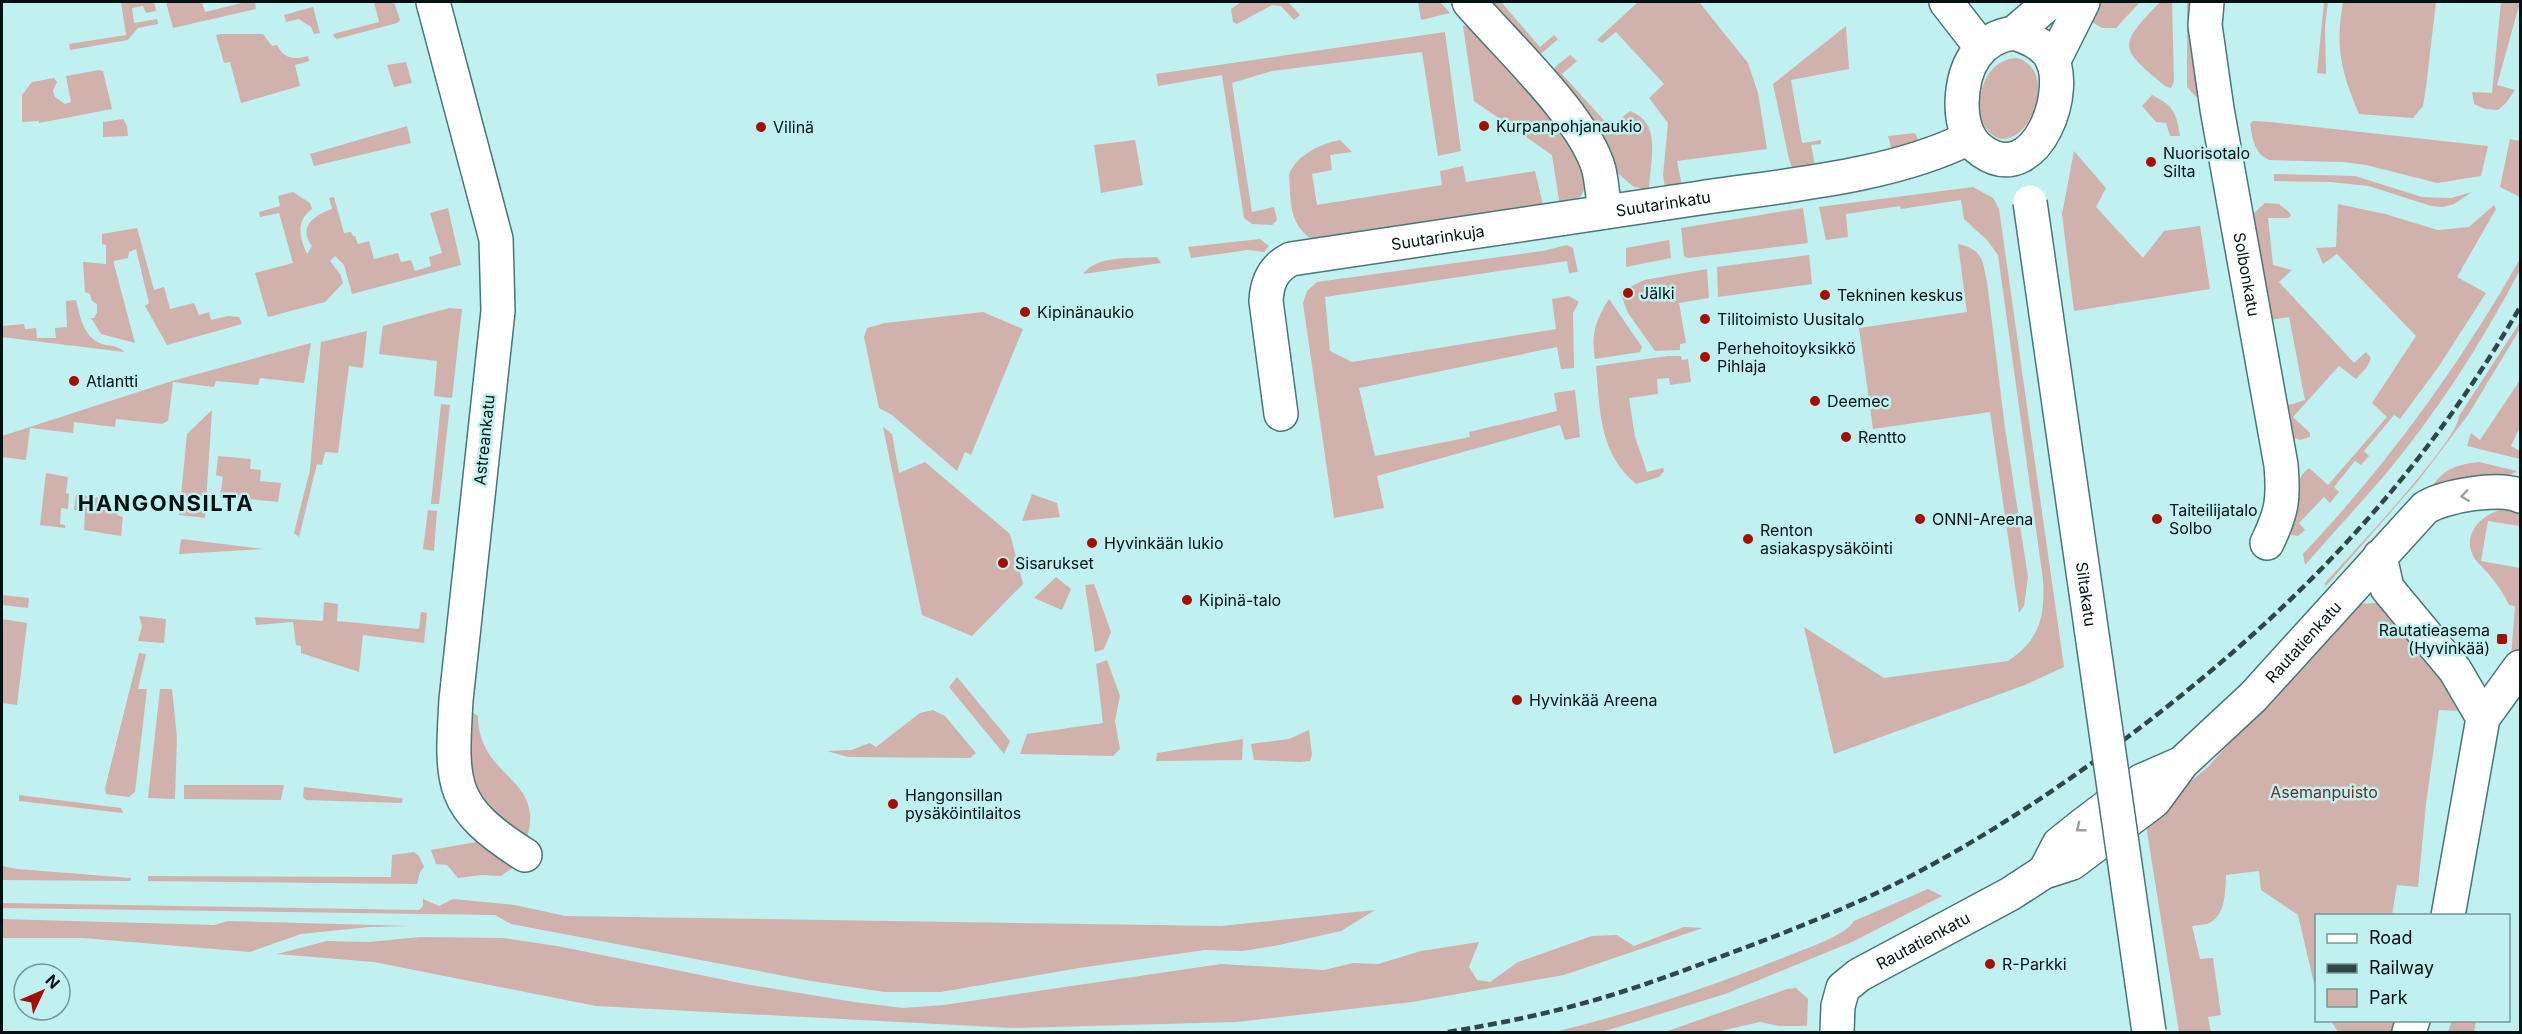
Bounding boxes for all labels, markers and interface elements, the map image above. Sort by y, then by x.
place label: Kurpanpohjanaukio [1496,116,1642,136]
place label: Vilinä [773,117,814,137]
marker: Kurpanpohjanaukio [1477,119,1491,133]
marker: Vilinä [754,120,768,134]
place label: Nuorisotalo Silta [2163,143,2250,181]
marker: Nuorisotalo Silta [2144,155,2158,169]
street label: Suutarinkatu [1614,187,1712,221]
street label: Suutarinkuja [1390,221,1486,254]
street label: Solbonkatu [2229,231,2264,318]
place label: Jälki [1640,283,1675,303]
place label: Tekninen keskus [1837,285,1963,305]
marker: Jälki [1621,286,1635,300]
marker: Tekninen keskus [1818,288,1832,302]
place label: Kipinänaukio [1037,302,1134,322]
marker: Kipinänaukio [1018,305,1032,319]
place label: Tilitoimisto Uusitalo [1717,309,1864,329]
marker: Tilitoimisto Uusitalo [1698,312,1712,326]
place label: Perhehoitoyksikkö Pihlaja [1717,338,1856,376]
marker: Perhehoitoyksikkö Pihlaja [1698,350,1712,364]
place label: Atlantti [86,371,138,391]
marker: Atlantti [67,374,81,388]
place label: Deemec [1827,391,1890,411]
street label: Astreankatu [469,394,499,486]
marker: Deemec [1808,394,1822,408]
place label: Rentto [1858,427,1906,447]
marker: Rentto [1839,430,1853,444]
one-way arrow [2460,489,2469,501]
district label: HANGONSILTA [78,490,254,516]
place label: Taiteilijatalo Solbo [2169,500,2258,538]
place label: ONNI-Areena [1932,509,2033,529]
marker: ONNI-Areena [1913,512,1927,526]
marker: Taiteilijatalo Solbo [2150,512,2164,526]
place label: Renton asiakaspysäköinti [1760,520,1893,558]
marker: Renton asiakaspysäköinti [1741,532,1755,546]
place label: Hyvinkään lukio [1104,533,1224,553]
marker: Hyvinkään lukio [1085,536,1099,550]
place label: Sisarukset [1015,553,1094,573]
marker: Sisarukset [996,556,1010,570]
street label: Siltakatu [2072,560,2101,628]
place label: Kipinä-talo [1199,590,1281,610]
marker: Kipinä-talo [1180,593,1194,607]
street label: Rautatienkatu [2261,597,2345,687]
place label: Rautatieasema (Hyvinkää) [2379,620,2490,658]
marker: Rautatieasema (Hyvinkää) [2495,632,2509,646]
place label: Hyvinkää Areena [1529,690,1657,710]
marker: Hyvinkää Areena [1510,693,1524,707]
park label: Asemanpuisto [2270,782,2378,802]
place label: Hangonsillan pysäköintilaitos [905,785,1021,823]
marker: Hangonsillan pysäköintilaitos [886,797,900,811]
one-way arrow [2076,820,2087,831]
street label: Rautatienkatu [1873,907,1973,974]
legend [2315,914,2510,1022]
text: Road [2369,927,2412,948]
place label: R-Parkki [2002,954,2067,974]
marker: R-Parkki [1983,957,1997,971]
text: Railway [2369,957,2434,978]
north arrow [12,962,72,1022]
text: N [41,970,64,993]
text: Park [2369,987,2408,1008]

